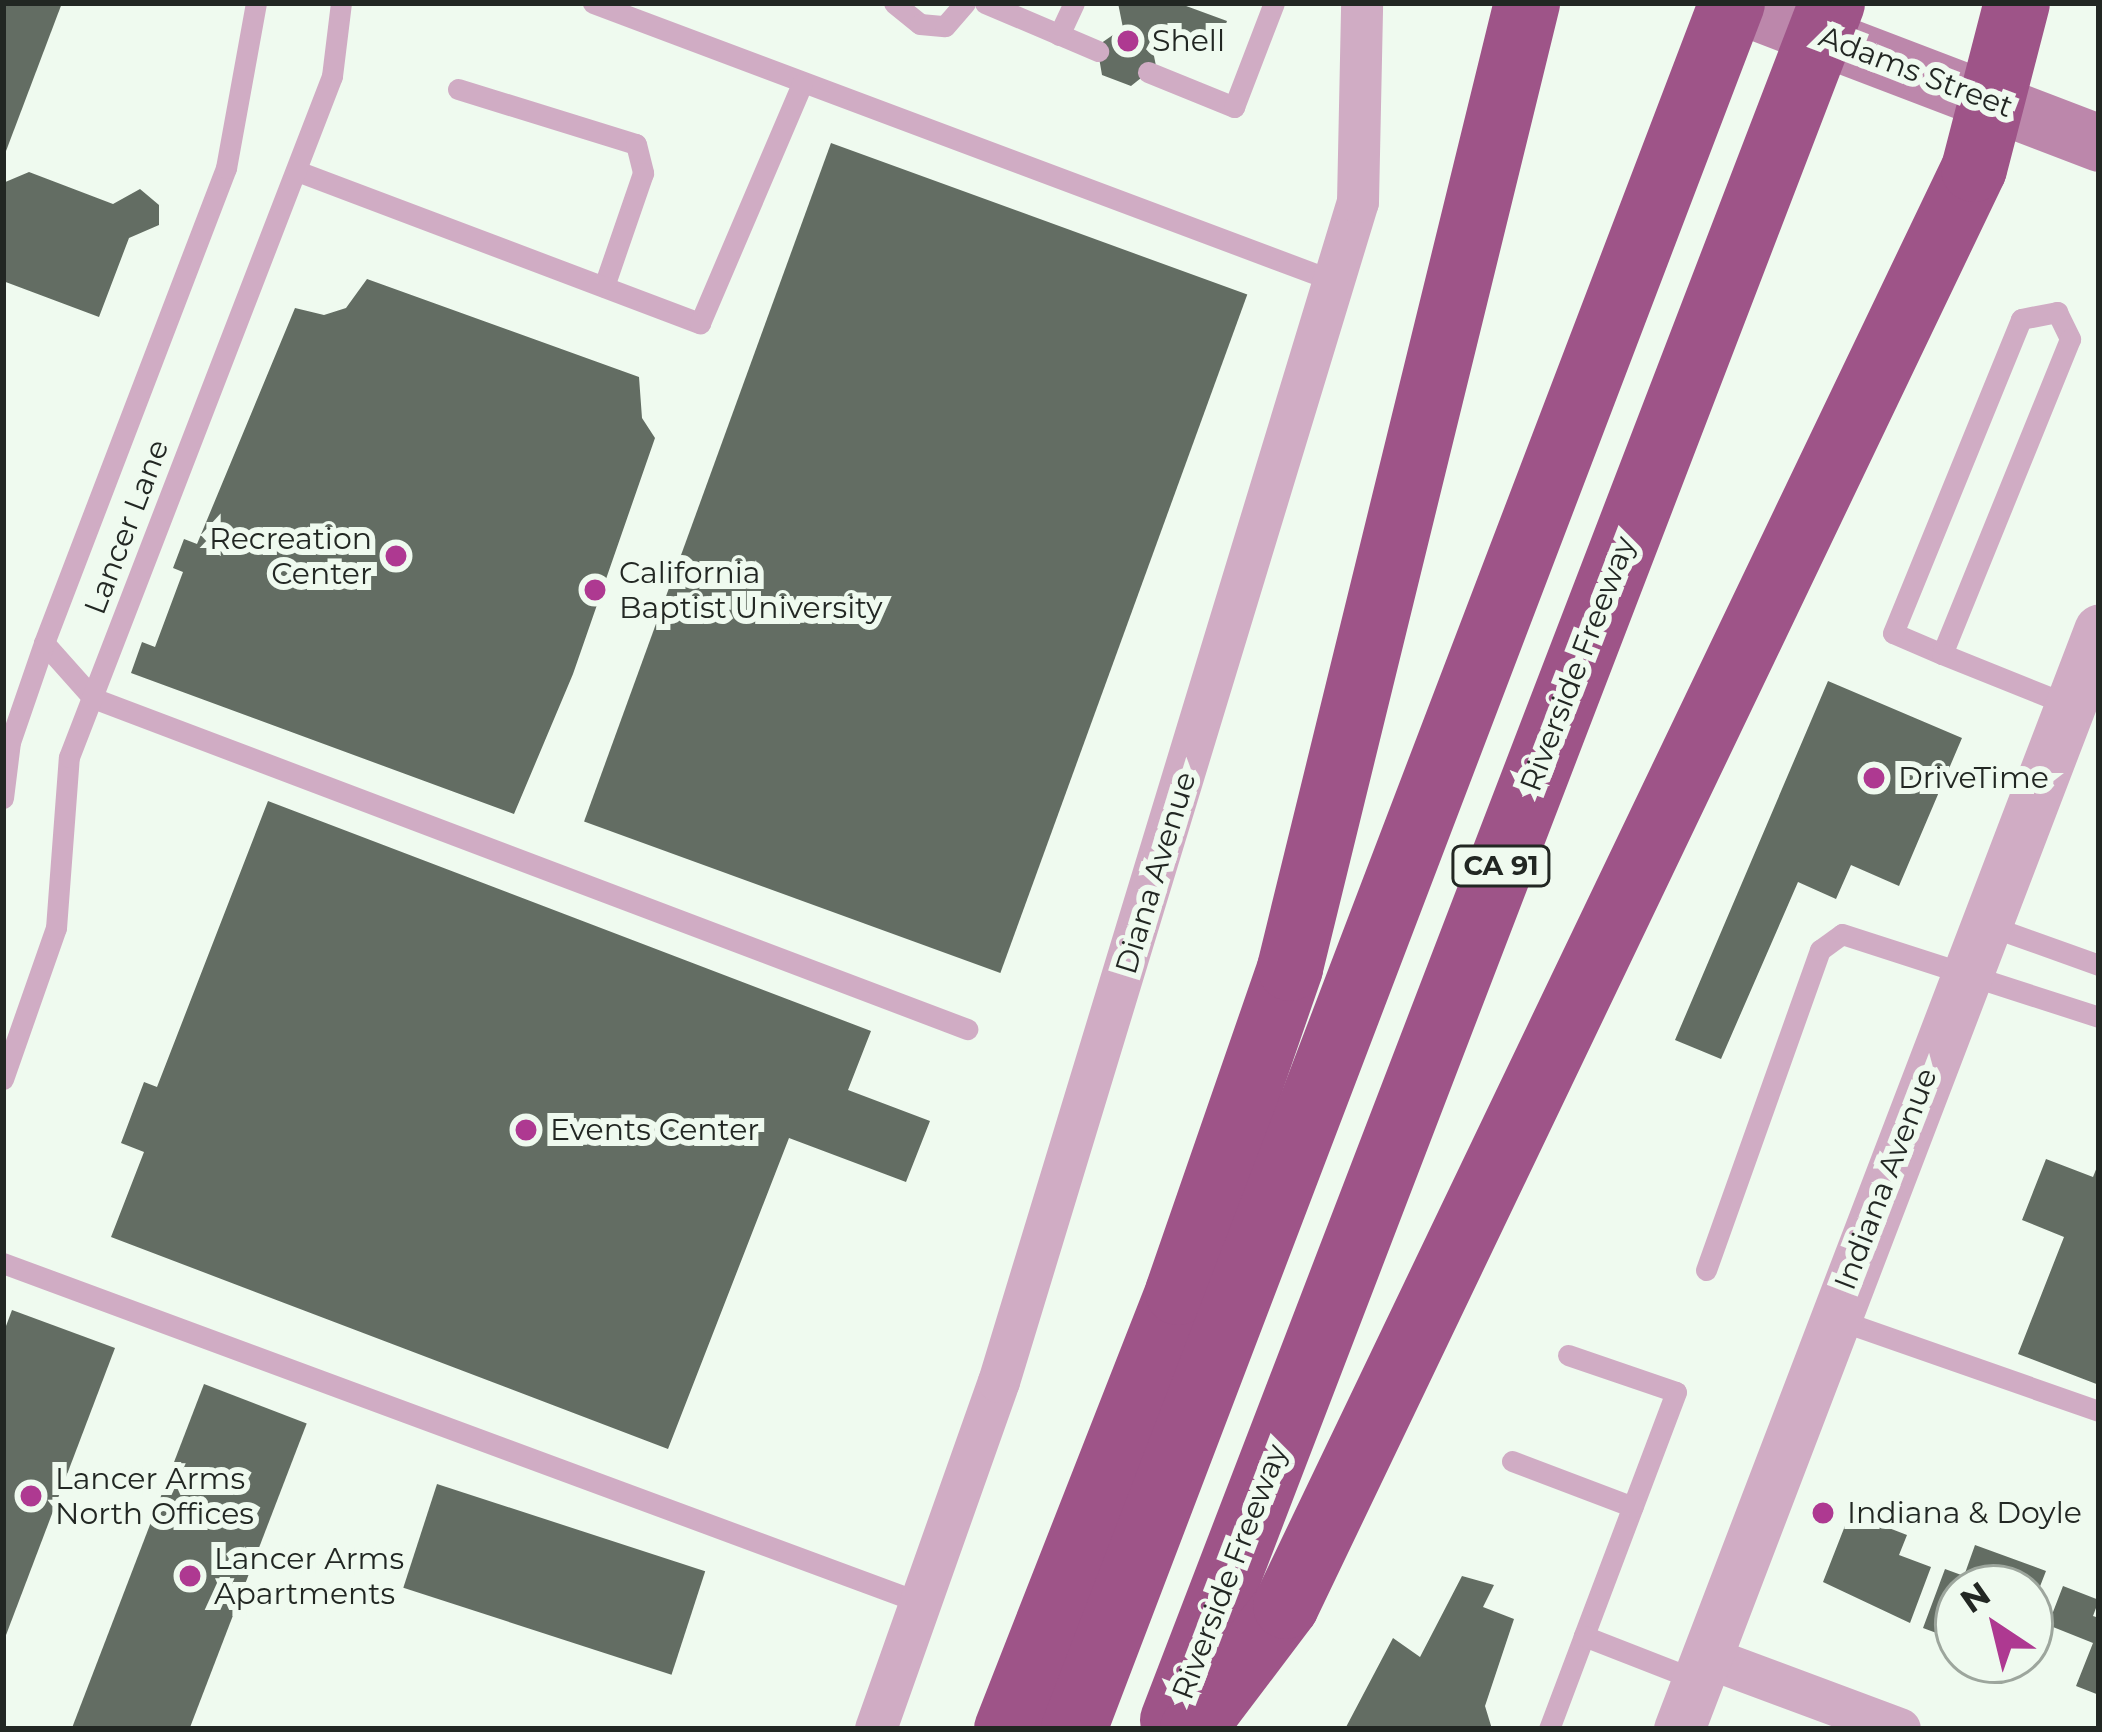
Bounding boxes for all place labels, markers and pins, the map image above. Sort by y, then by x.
place label: Shell [1152,23,1225,59]
marker: Shell [1115,28,1141,54]
place label: Recreation Center [209,521,372,592]
marker: Recreation Center [383,543,409,569]
place label: California Baptist University [619,555,882,626]
marker: California Baptist University [582,577,608,603]
place label: DriveTime [1898,760,2049,796]
marker: DriveTime [1861,765,1887,791]
place label: Events Center [550,1112,759,1148]
marker: Events Center [513,1117,539,1143]
place label: Lancer Arms North Offices [55,1461,254,1532]
marker: Lancer Arms North Offices [18,1483,44,1509]
place label: Indiana & Doyle [1847,1495,2082,1531]
marker: Indiana & Doyle [1810,1500,1836,1526]
place label: Lancer Arms Apartments [214,1541,404,1612]
marker: Lancer Arms Apartments [177,1563,203,1589]

